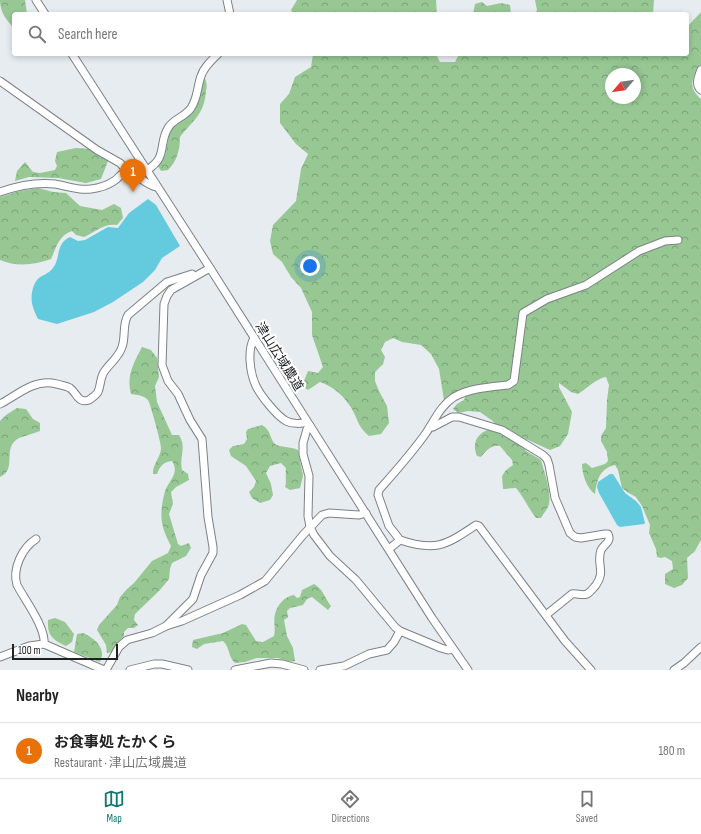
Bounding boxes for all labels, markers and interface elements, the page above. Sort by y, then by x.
search box [12,12,689,56]
icon: search [26,23,48,45]
text: Search here [58,25,118,44]
north arrow [605,68,641,104]
pin: 1 [120,159,146,192]
your location [300,256,320,276]
street label: 津山広域農道 [252,319,307,394]
scale bar [12,642,118,661]
text: 100 m [18,644,40,657]
text: Nearby [16,686,59,706]
text: お食事処 たかくら [54,733,176,752]
text: 1 [26,743,32,759]
text: 180 m [659,743,685,759]
text: Restaurant · 津山広域農道 [54,755,187,771]
tab: Map [103,788,125,825]
tab: Directions [332,788,369,825]
tab: Saved [576,788,598,825]

